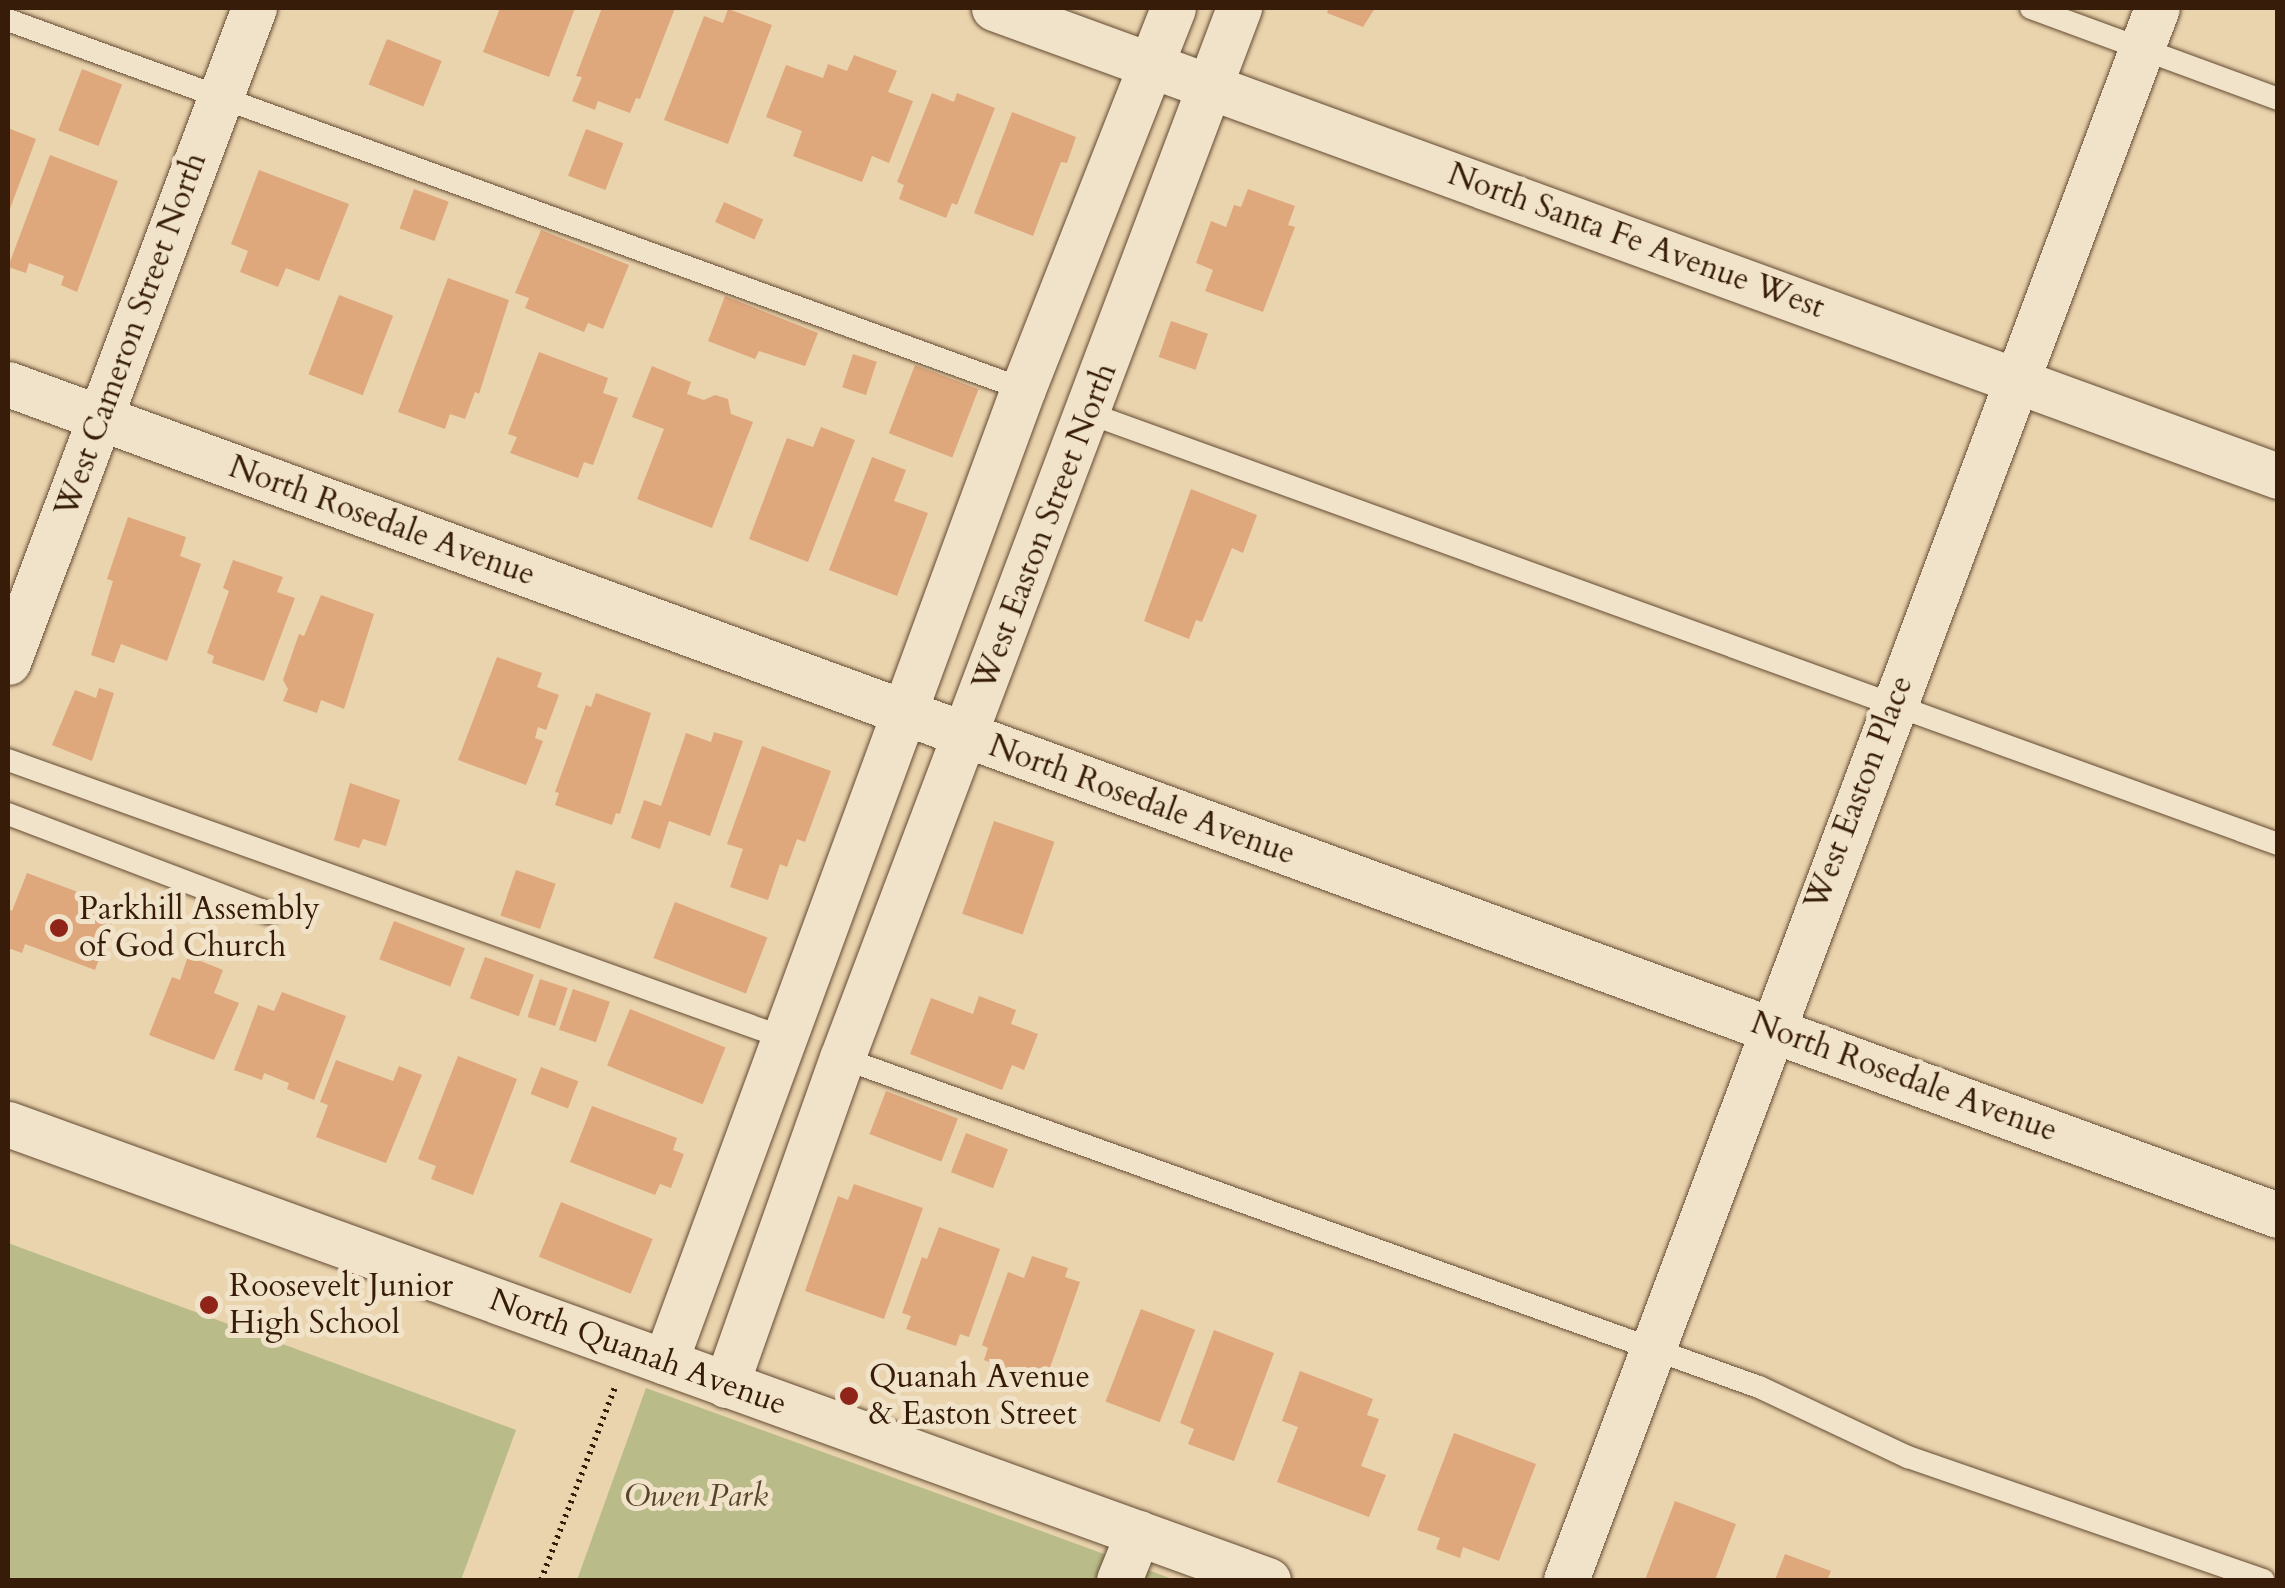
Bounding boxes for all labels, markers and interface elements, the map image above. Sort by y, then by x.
street label: West Cameron Street North [47,148,215,522]
street label: North Santa Fe Avenue West [1443,155,1829,327]
street label: West Easton Street North [965,358,1125,696]
street label: North Rosedale Avenue [224,448,540,594]
street label: West Easton Place [1797,670,1921,916]
street label: North Rosedale Avenue [984,727,1300,873]
place label: Parkhill Assembly of God Church [79,891,320,966]
marker: Parkhill Assembly of God Church [48,917,70,939]
street label: North Rosedale Avenue [1746,1004,2062,1150]
place label: Roosevelt Junior High School [229,1268,453,1343]
street label: North Quanah Avenue [484,1280,792,1424]
marker: Roosevelt Junior High School [198,1294,220,1316]
place label: Quanah Avenue & Easton Street [869,1359,1090,1434]
marker: Quanah Avenue & Easton Street [838,1385,860,1407]
park label: Owen Park [624,1477,768,1515]

